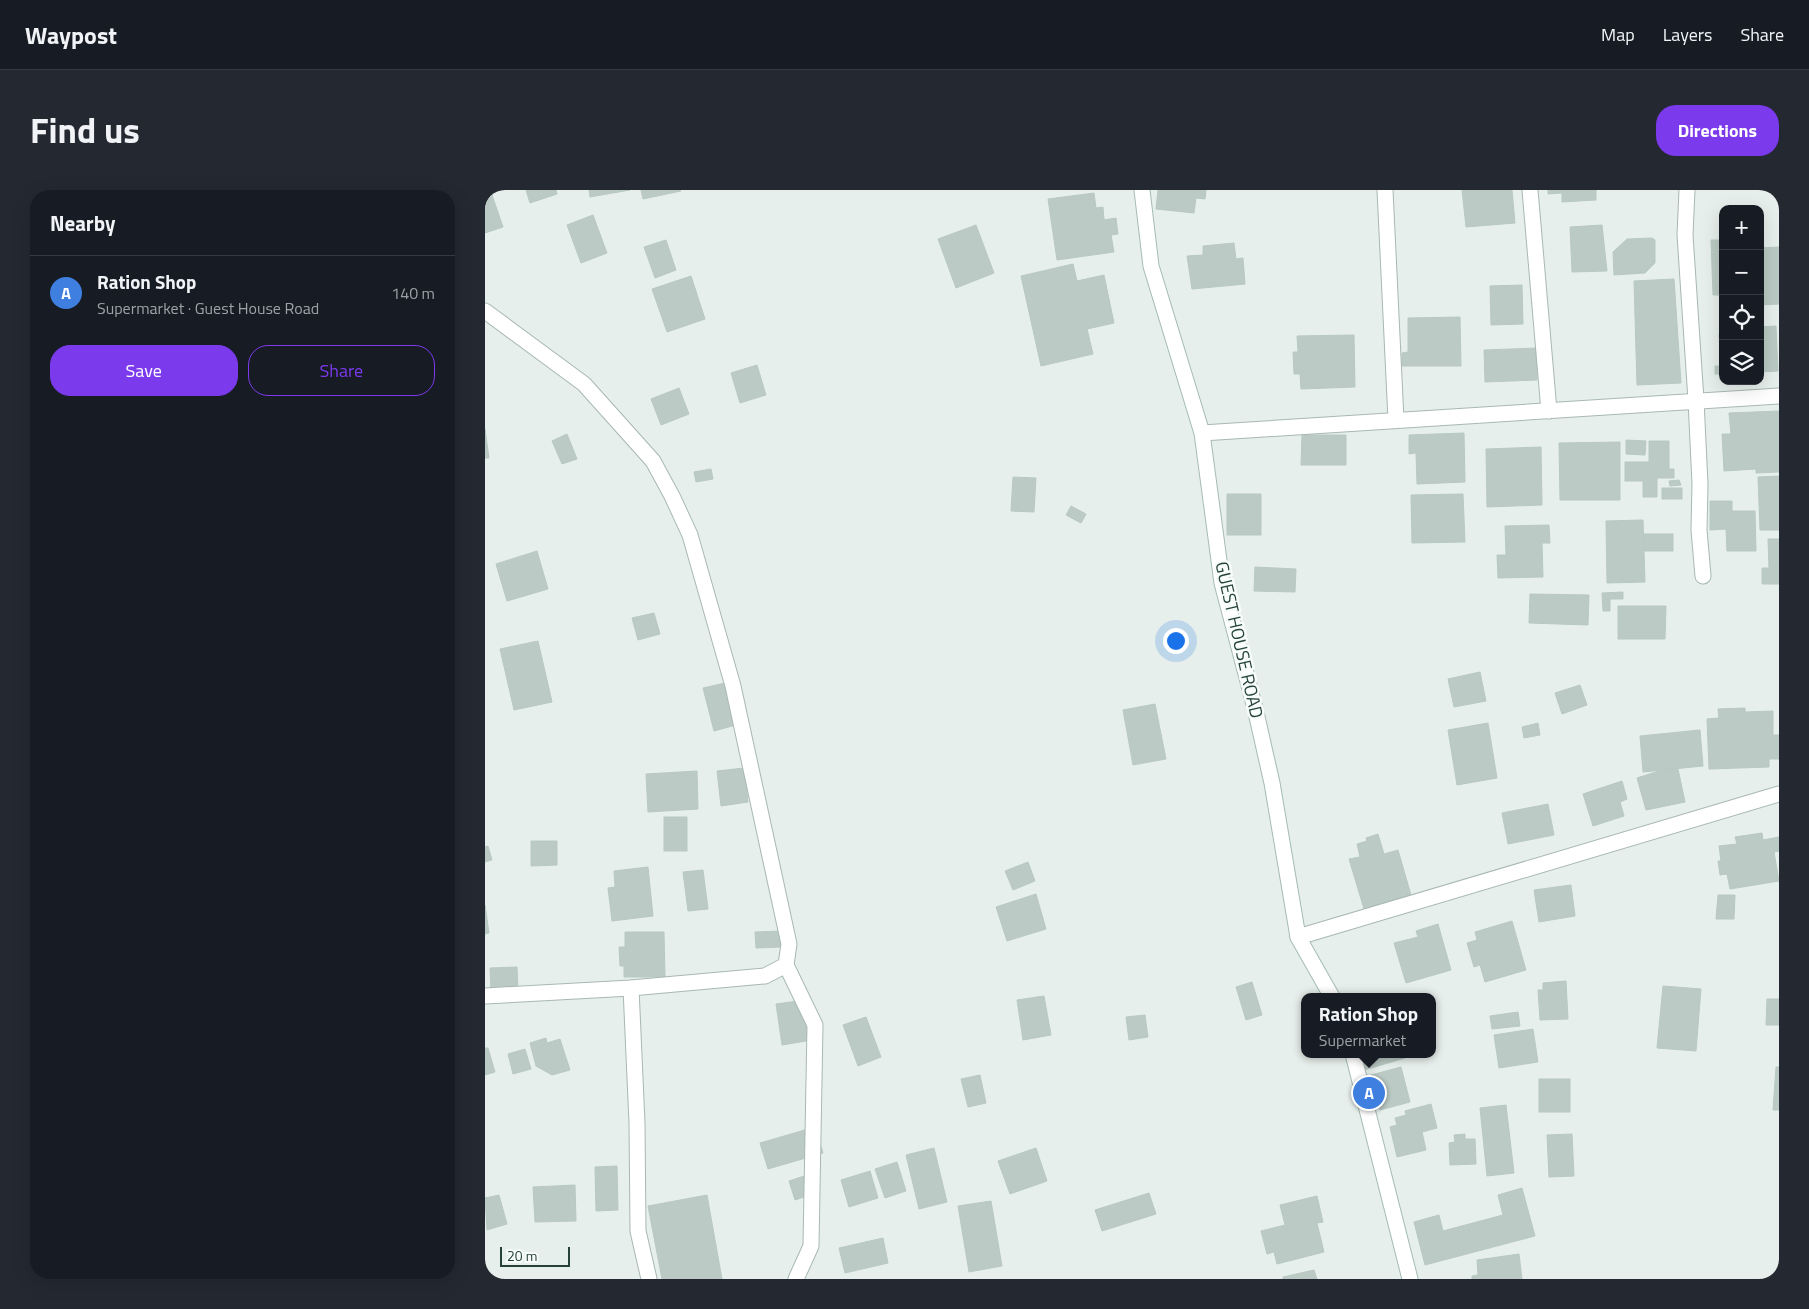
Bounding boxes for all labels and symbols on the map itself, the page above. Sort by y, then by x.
street label: GUEST HOUSE ROAD [1208,559,1271,721]
your location [1163,628,1189,654]
pin: A [1353,1074,1385,1112]
scale bar [500,1244,570,1267]

